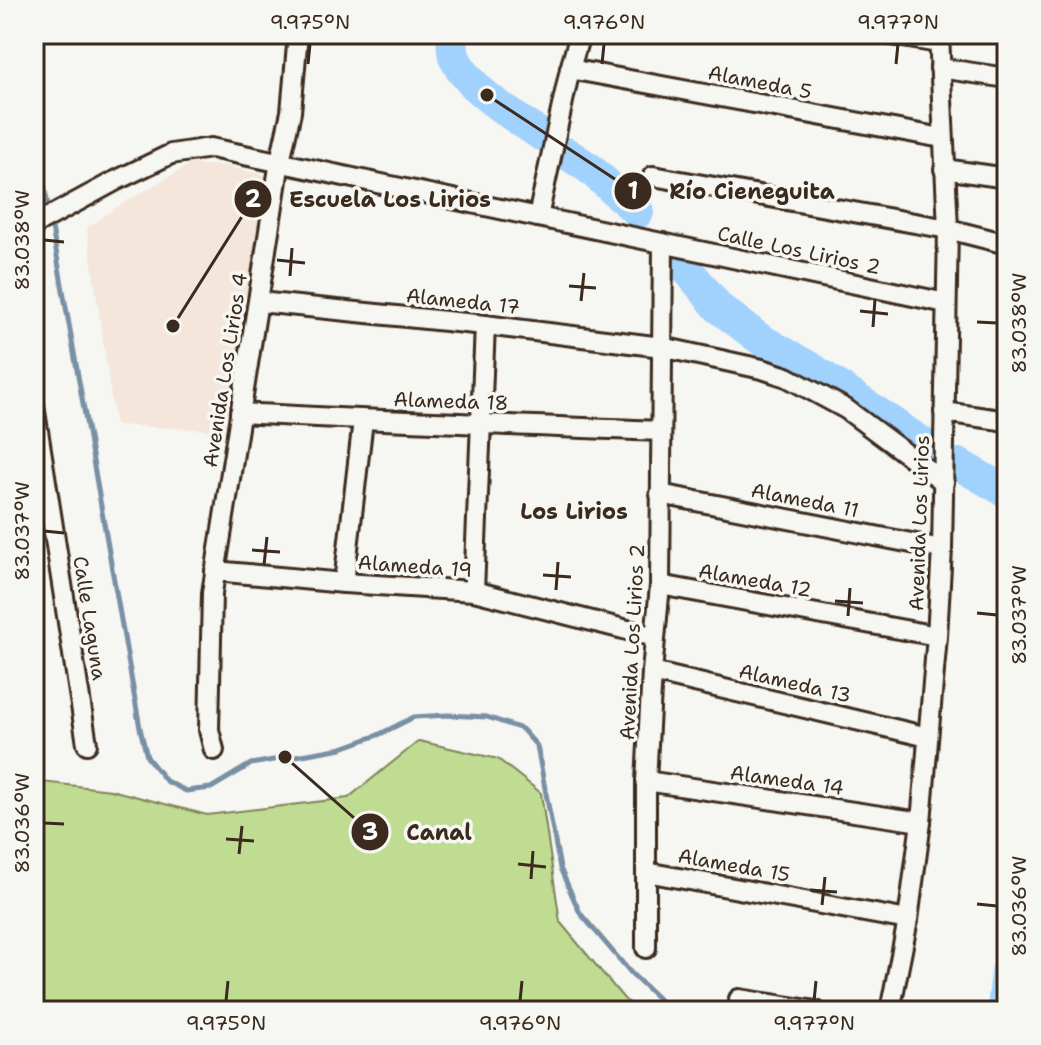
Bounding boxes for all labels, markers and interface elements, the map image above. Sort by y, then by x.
text: 9.975°N [270,9,350,35]
text: 9.976°N [563,9,645,35]
text: 9.977°N [857,9,939,35]
street label: Alameda 5 [706,59,814,105]
callout: Río Cieneguita [613,168,850,214]
text: 1 [628,175,638,207]
callout: Escuela Los Lirios [233,176,507,222]
text: Río Cieneguita [669,177,835,206]
text: 2 [245,183,262,215]
text: Escuela Los Lirios [289,185,491,214]
text: 83.038°W [9,190,35,290]
street label: Calle Los Lirios 2 [715,220,883,280]
street label: Avenida Los Lirios 4 [197,271,253,469]
text: 83.038°W [1006,273,1032,373]
street label: Alameda 17 [405,282,521,320]
street label: Alameda 18 [393,386,509,416]
street label: Avenida Los Lirios [903,435,935,611]
street label: Alameda 11 [749,477,861,523]
text: 83.037°W [9,481,35,581]
district label: Los Lirios [520,497,628,526]
street label: Avenida Los Lirios 2 [614,543,650,741]
street label: Alameda 19 [357,549,473,583]
street label: Calle Laguna [67,554,113,683]
street label: Alameda 12 [696,557,814,603]
text: 83.037°W [1006,565,1032,665]
street label: Alameda 13 [736,657,854,709]
street label: Alameda 14 [728,759,846,801]
text: 83.036°W [9,773,35,873]
callout: Canal [350,809,487,855]
text: 3 [362,816,378,848]
text: Canal [406,818,472,847]
street label: Alameda 15 [676,842,792,888]
text: 83.036°W [1006,856,1032,956]
text: 9.975°N [186,1010,266,1036]
text: 9.976°N [479,1010,561,1036]
text: 9.977°N [773,1010,855,1036]

